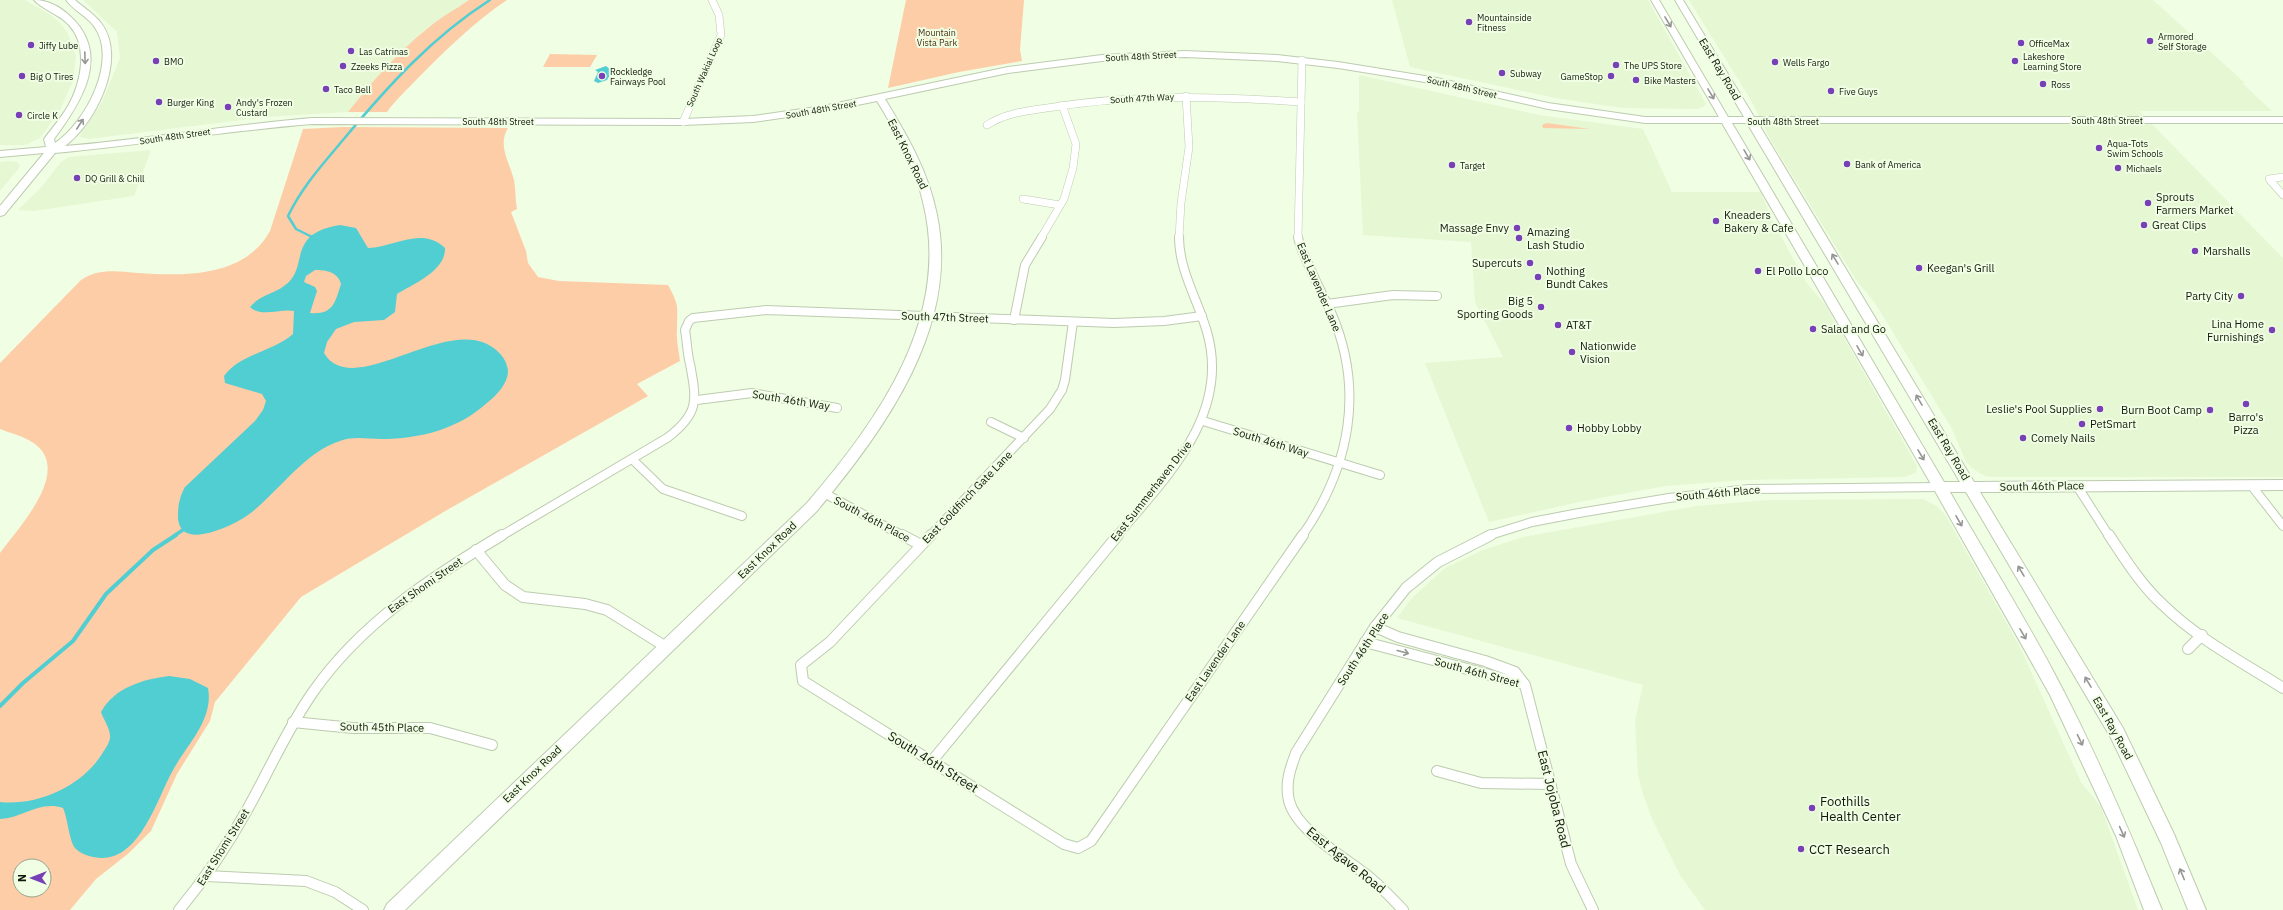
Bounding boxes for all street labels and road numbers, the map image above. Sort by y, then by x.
street label: East Ray Road [1696,35,1744,103]
street label: South Wakial Loop [684,36,724,108]
street label: South 48th Street [1105,49,1177,63]
street label: South 48th Street [1426,74,1498,100]
street label: South 47th Way [1110,91,1175,105]
street label: South 48th Street [785,97,857,121]
street label: South 48th Street [2071,115,2143,126]
street label: South 48th Street [462,116,534,127]
street label: East Knox Road [885,116,931,192]
street label: South 48th Street [1747,116,1819,127]
street label: South 48th Street [139,126,211,146]
street label: East Lavender Lane [1294,240,1344,334]
street label: South 47th Street [901,308,989,326]
street label: South 46th Way [751,387,831,413]
street label: East Ray Road [1925,415,1973,483]
street label: South 46th Way [1231,424,1311,460]
street label: East Summerhaven Drive [1107,438,1195,544]
street label: East Goldfinch Gate Lane [919,448,1015,546]
street label: South 46th Place [2000,478,2084,494]
street label: South 46th Place [1675,482,1761,504]
street label: South 46th Place [831,493,913,545]
street label: East Knox Road [735,518,799,582]
street label: East Shomi Street [385,554,465,616]
street label: South 46th Place [1334,610,1392,688]
street label: East Lavender Lane [1182,618,1248,704]
street label: South 46th Street [1433,654,1521,690]
street label: East Ray Road [2090,694,2136,762]
street label: South 45th Place [340,719,424,735]
street label: South 46th Street [885,727,981,797]
street label: East Knox Road [500,742,564,806]
street label: East Jojoba Road [1534,748,1574,850]
street label: East Shomi Street [194,806,252,888]
street label: East Agave Road [1303,823,1389,897]

